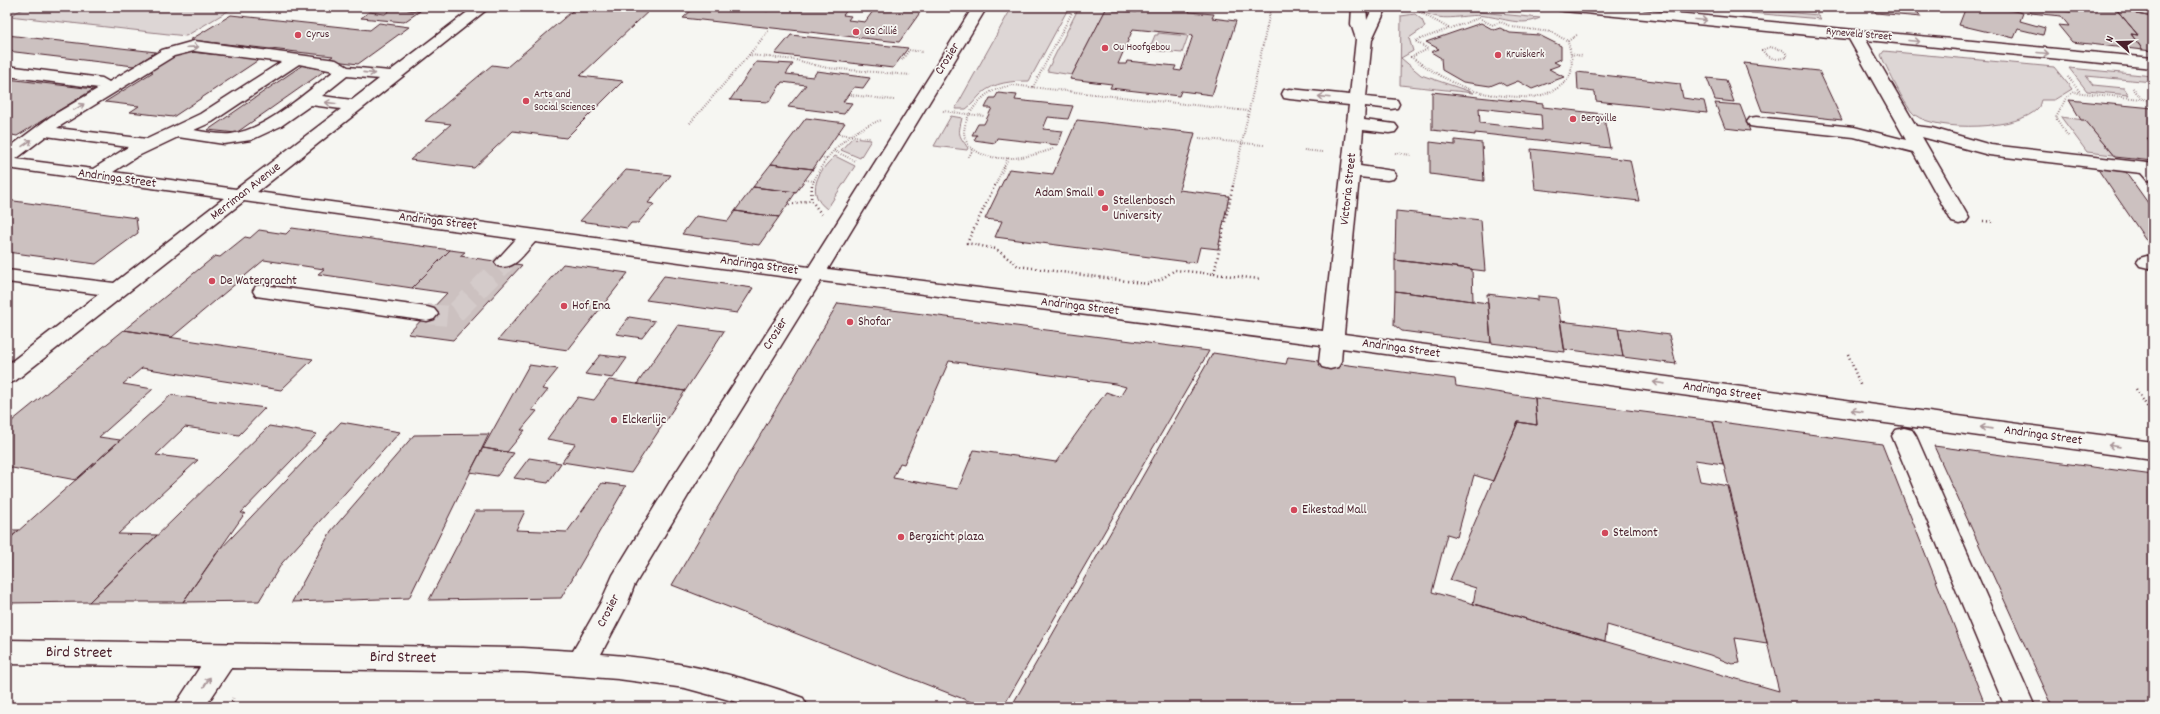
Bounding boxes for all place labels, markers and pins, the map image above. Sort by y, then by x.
place label: GG Cillié [864,24,897,40]
place label: Cyrus [306,27,330,43]
marker: GG Cillié [851,27,861,37]
marker: Cyrus [293,30,303,40]
place label: Ou Hoofgebou [1113,40,1170,56]
marker: Ou Hoofgebou [1100,43,1110,53]
place label: Kruiskerk [1506,47,1545,63]
marker: Kruiskerk [1493,50,1503,60]
place label: Arts and Social Sciences [534,87,596,116]
marker: Arts and Social Sciences [521,96,531,106]
place label: Bergville [1581,111,1617,127]
marker: Bergville [1568,114,1578,124]
place label: Adam Small [1035,184,1093,203]
marker: Adam Small [1096,188,1106,198]
place label: Stellenbosch University [1113,192,1175,226]
marker: Stellenbosch University [1100,203,1110,213]
place label: De Watergracht [220,272,297,291]
marker: De Watergracht [207,276,217,286]
place label: Hof Ena [572,297,611,316]
marker: Hof Ena [559,301,569,311]
place label: Shofar [858,313,891,332]
marker: Shofar [845,317,855,327]
place label: Elckerlijc [622,411,666,430]
marker: Elckerlijc [609,415,619,425]
place label: Eikestad Mall [1302,501,1367,520]
marker: Eikestad Mall [1289,505,1299,515]
place label: Stelmont [1613,524,1658,543]
place label: Bergzicht plaza [909,528,985,547]
marker: Stelmont [1600,528,1610,538]
marker: Bergzicht plaza [896,532,906,542]

